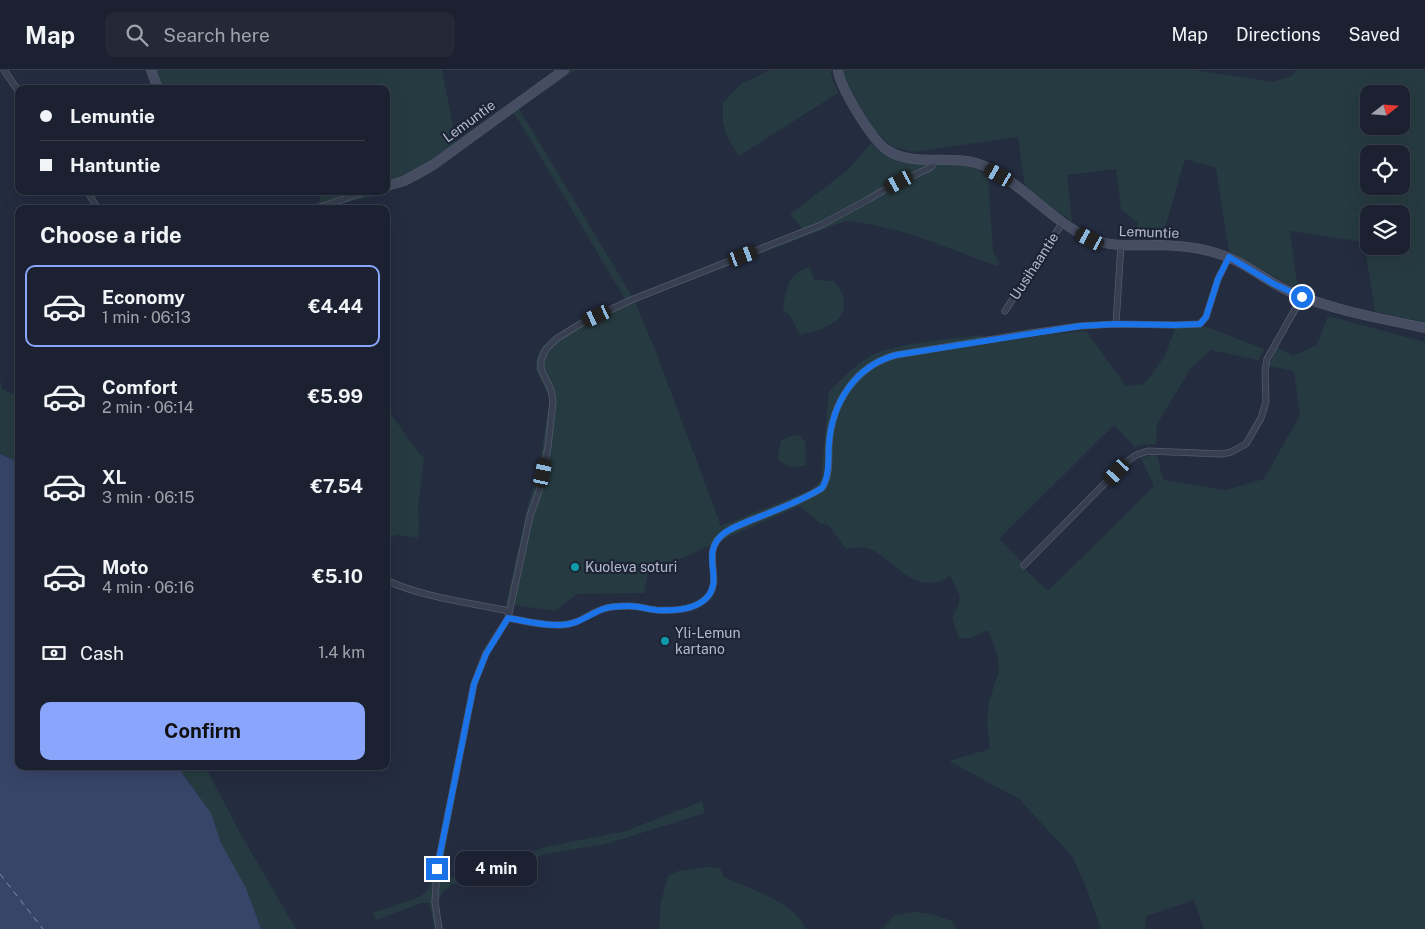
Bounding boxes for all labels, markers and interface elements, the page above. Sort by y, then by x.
search box [105,12,455,57]
text: Map [25,21,75,49]
icon: search [123,21,151,49]
text: Search here [163,24,270,46]
text: Map [1171,24,1208,45]
text: Directions [1236,24,1321,45]
text: Saved [1349,24,1400,45]
north arrow [1360,85,1410,135]
map controls [1360,85,1410,255]
street label: Lemuntie [440,97,498,145]
text: Lemuntie [70,105,155,127]
button: locate [1360,145,1410,195]
text: Hantuntie [70,154,160,176]
car [982,161,1015,189]
car [882,168,915,196]
button: layers [1360,205,1410,255]
text: Choose a ride [40,222,182,248]
street label: Lemuntie [1118,223,1180,241]
car [1073,225,1106,253]
street label: Uusihaantie [1006,229,1062,303]
car [726,244,759,268]
icon: car [42,284,87,329]
text: Economy [102,286,185,308]
route start [1291,286,1313,308]
text: €4.44 [308,295,363,317]
car [580,303,613,329]
text: 1 min · 06:13 [102,308,191,327]
icon: car [42,374,87,419]
text: Comfort [102,376,178,398]
text: €5.99 [308,385,363,407]
text: 2 min · 06:14 [102,398,194,417]
car [1101,456,1132,488]
car [532,457,553,489]
icon: car [42,464,87,509]
text: XL [102,466,127,488]
text: €7.54 [310,475,363,497]
text: 3 min · 06:15 [102,488,194,507]
icon: car [42,554,87,599]
text: Moto [102,556,148,578]
place label: Kuoleva soturi [585,559,677,575]
marker: Kuoleva soturi [569,561,581,573]
text: €5.10 [312,565,363,587]
text: 4 min · 06:16 [102,578,194,597]
place label: Yli-Lemun kartano [675,625,741,657]
marker: Yli-Lemun kartano [659,635,671,647]
icon: cash [40,639,68,667]
text: Cash [80,642,124,664]
text: 1.4 km [318,643,365,662]
button: Confirm [40,702,365,760]
callout: 4 min [454,852,537,886]
route end [426,858,448,880]
text: 4 min [475,859,517,878]

